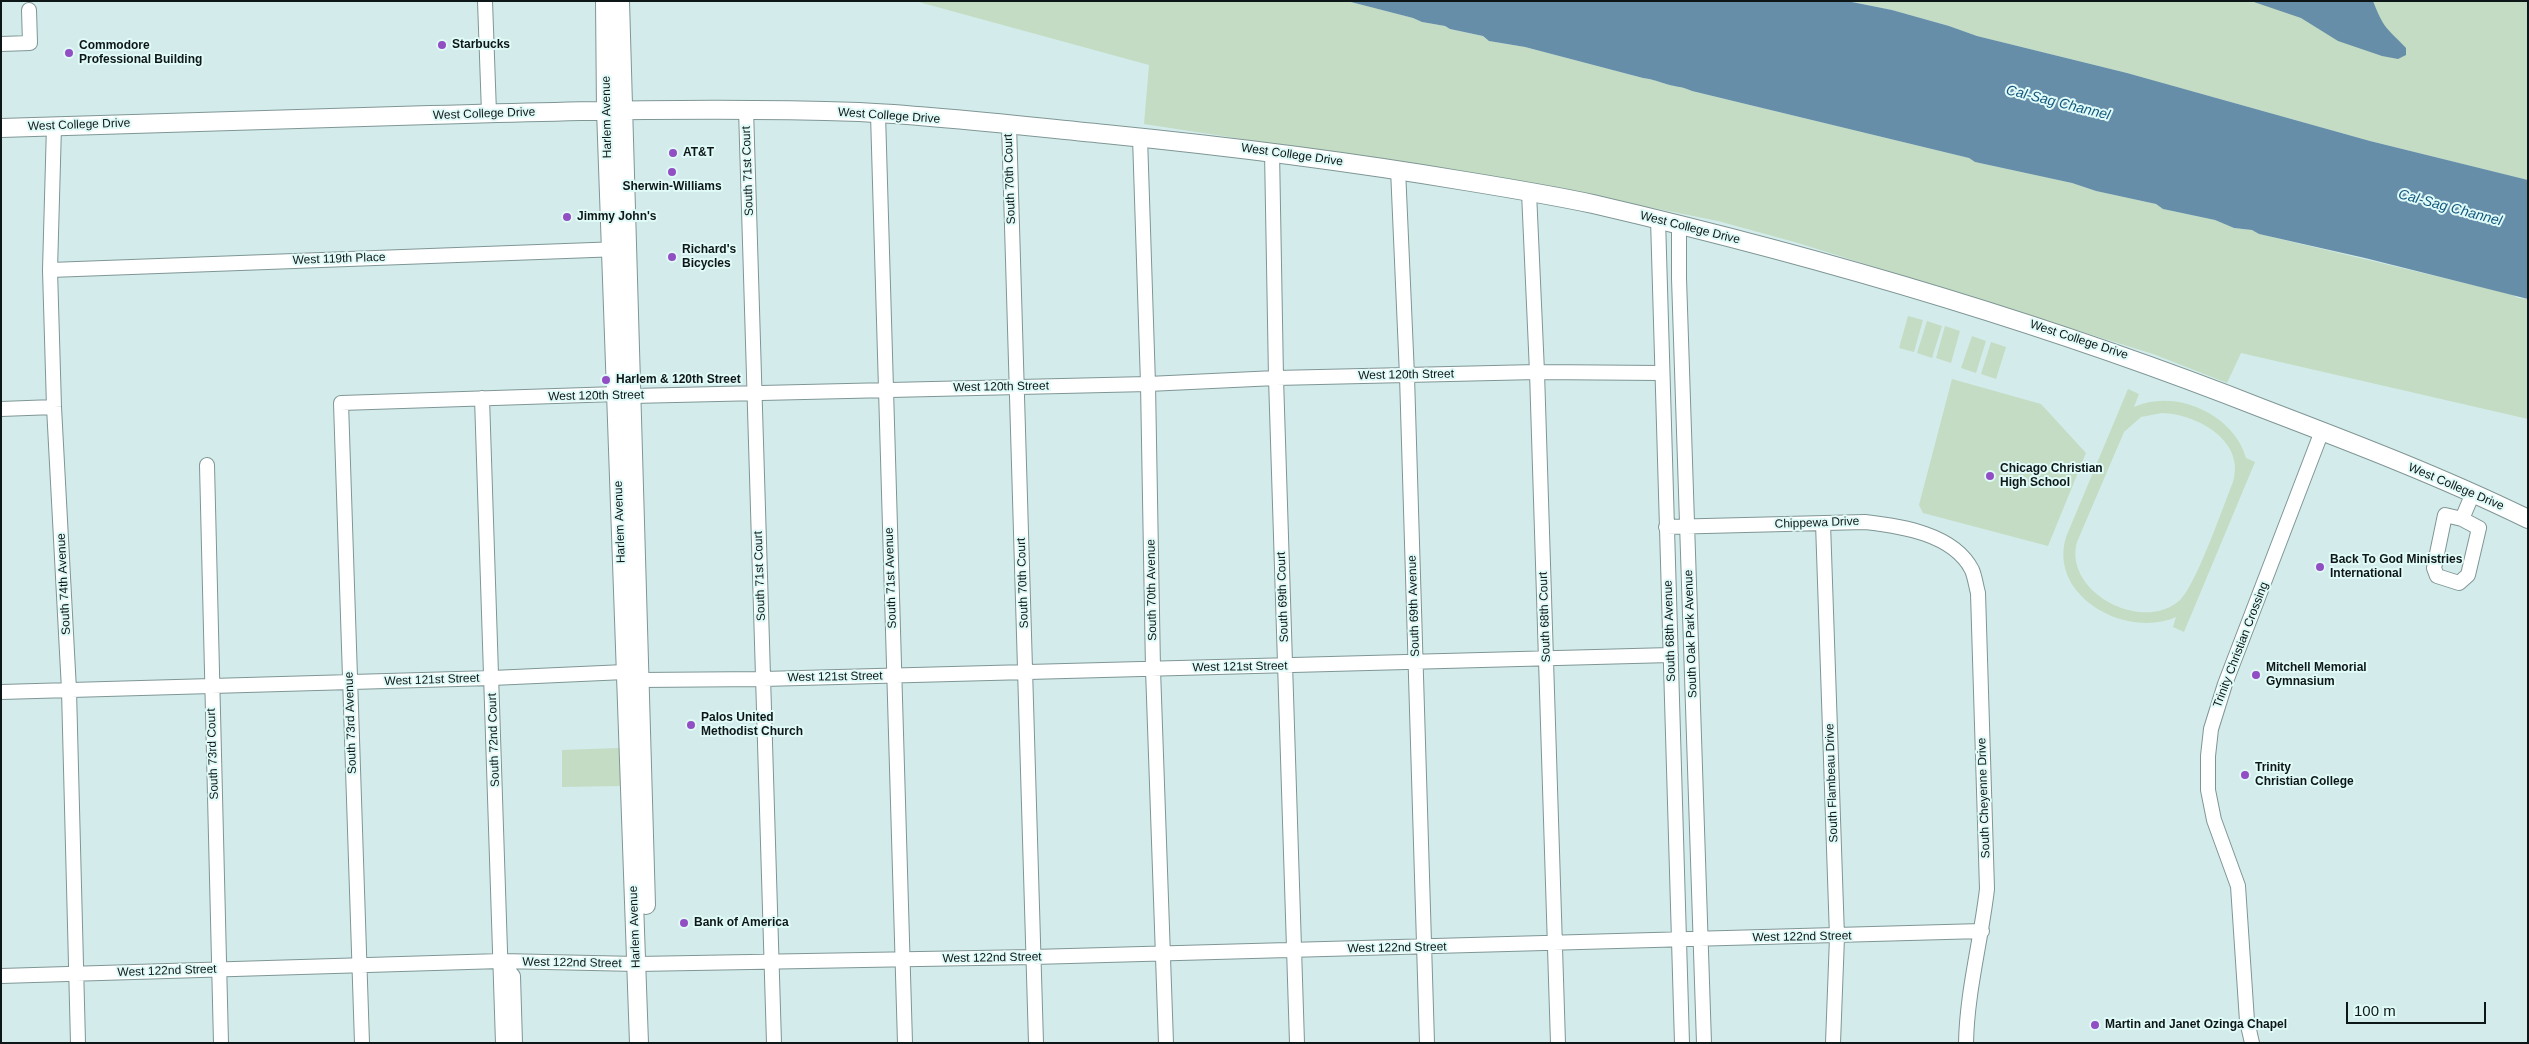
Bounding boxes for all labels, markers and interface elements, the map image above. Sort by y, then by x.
place label: Starbucks [452,38,510,52]
place label: Commodore Professional Building [79,39,202,67]
marker: Starbucks [436,39,448,51]
marker: Commodore Professional Building [63,47,75,59]
street label: Harlem Avenue [599,76,615,158]
water label: Cal-Sag Channel [2004,82,2112,124]
street label: West College Drive [433,105,535,123]
street label: West College Drive [837,105,941,127]
street label: West College Drive [28,116,130,134]
street label: South 71st Court [739,126,757,216]
street label: South 70th Court [1001,133,1019,225]
street label: West College Drive [1240,141,1344,169]
place label: AT&T [683,146,714,160]
marker: AT&T [667,147,679,159]
marker: Sherwin-Williams [666,166,678,178]
place label: Sherwin-Williams [622,180,722,194]
water label: Cal-Sag Channel [2396,186,2504,230]
street label: West College Drive [1639,209,1741,247]
place label: Jimmy John's [577,210,657,224]
marker: Jimmy John's [561,211,573,223]
place label: Richard's Bicycles [682,243,736,271]
street label: West 119th Place [292,250,386,268]
marker: Richard's Bicycles [666,251,678,263]
street label: West College Drive [2028,317,2130,363]
street label: West 120th Street [1358,367,1454,383]
place label: Harlem & 120th Street [616,373,741,387]
marker: Harlem & 120th Street [600,374,612,386]
street label: West 120th Street [953,379,1049,395]
street label: West 120th Street [548,388,644,404]
street label: West College Drive [2406,460,2506,514]
place label: Chicago Christian High School [2000,462,2103,490]
marker: Chicago Christian High School [1984,470,1996,482]
street label: Harlem Avenue [611,481,629,563]
street label: Chippewa Drive [1774,514,1860,532]
street label: South 71st Avenue [882,527,900,629]
street label: South 71st Court [751,531,769,621]
street label: South 74th Avenue [54,533,74,635]
street label: South 70th Court [1014,537,1032,629]
street label: South 70th Avenue [1144,539,1160,641]
street label: South 69th Court [1274,551,1292,643]
place label: Back To God Ministries International [2330,553,2462,581]
street label: South 69th Avenue [1405,555,1423,657]
marker: Back To God Ministries International [2314,561,2326,573]
street label: South Oak Park Avenue [1682,570,1700,698]
street label: South 68th Court [1536,571,1554,663]
street label: South 68th Avenue [1661,580,1679,682]
street label: Trinity Christian Crossing [2210,580,2272,710]
street label: West 121st Street [1192,659,1288,675]
place label: Mitchell Memorial Gymnasium [2266,661,2367,689]
street label: West 121st Street [787,669,883,685]
marker: Mitchell Memorial Gymnasium [2250,669,2262,681]
street label: West 121st Street [384,671,480,689]
street label: South 73rd Avenue [342,672,360,774]
street label: South 72nd Court [485,693,503,787]
street label: South 73rd Court [204,708,222,800]
place label: Palos United Methodist Church [701,711,803,739]
marker: Palos United Methodist Church [685,719,697,731]
street label: South Flambeau Drive [1823,723,1841,843]
street label: South Cheyenne Drive [1975,737,1993,859]
place label: Trinity Christian College [2255,761,2354,789]
marker: Trinity Christian College [2239,769,2251,781]
street label: Harlem Avenue [626,886,644,968]
place label: Bank of America [694,916,789,930]
marker: Bank of America [678,917,690,929]
street label: West 122nd Street [1752,929,1852,945]
street label: West 122nd Street [1347,940,1447,956]
street label: West 122nd Street [942,950,1042,966]
street label: West 122nd Street [522,955,622,971]
street label: West 122nd Street [117,962,217,980]
scale bar [2349,992,2489,1024]
text: 100 m [2354,1002,2396,1019]
place label: Martin and Janet Ozinga Chapel [2105,1018,2287,1032]
marker: Martin and Janet Ozinga Chapel [2089,1019,2101,1031]

